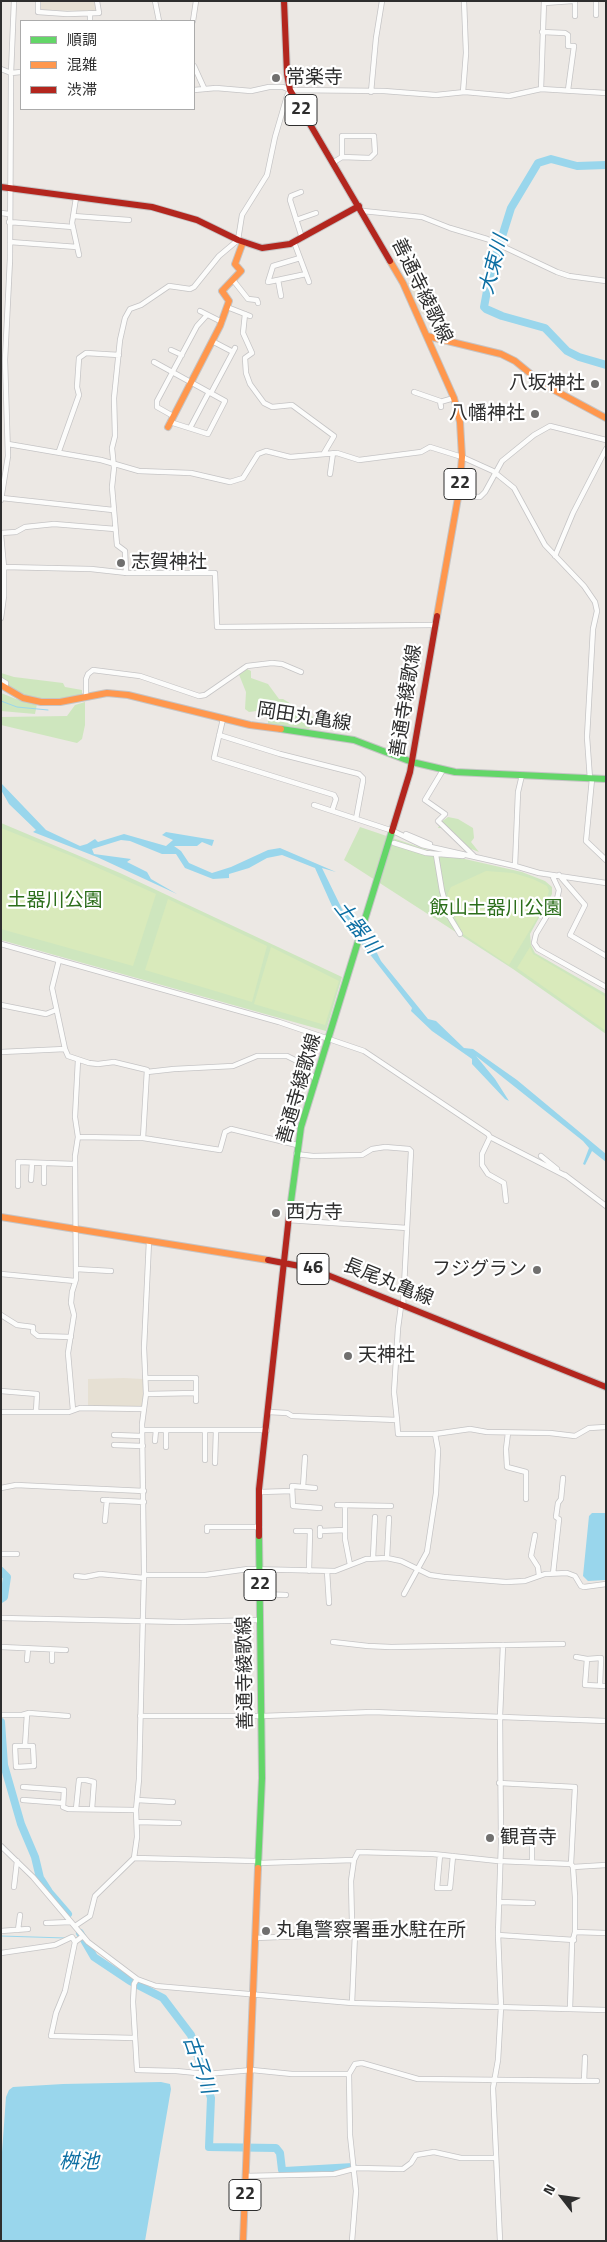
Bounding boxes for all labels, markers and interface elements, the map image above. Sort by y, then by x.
legend [20,20,195,110]
text: 順調 [67,28,97,51]
text: 混雑 [67,53,97,76]
place label: 常楽寺 [286,67,343,89]
marker: 常楽寺 [270,72,282,84]
text: 渋滞 [67,78,97,101]
road number: 22 [285,94,317,126]
water label: 大束川 [476,233,514,297]
street label: 善通寺綾歌線 [386,235,456,347]
place label: 八坂神社 [509,373,585,395]
marker: 八坂神社 [589,378,601,390]
place label: 八幡神社 [449,403,525,425]
marker: 八幡神社 [529,408,541,420]
road number: 22 [444,468,476,499]
place label: 志賀神社 [131,552,207,574]
marker: 志賀神社 [115,557,127,569]
street label: 善通寺綾歌線 [387,643,427,759]
street label: 岡田丸亀線 [255,699,353,737]
park label: 土器川公園 [8,890,102,912]
water label: 土器川 [328,897,384,959]
park label: 飯山土器川公園 [430,898,562,920]
street label: 善通寺綾歌線 [273,1031,327,1147]
place label: 西方寺 [286,1202,343,1224]
marker: 西方寺 [270,1207,282,1219]
road number: 46 [297,1254,329,1285]
street label: 長尾丸亀線 [340,1255,436,1311]
place label: フジグラン [432,1259,527,1281]
marker: フジグラン [531,1264,543,1276]
place label: 天神社 [358,1345,415,1367]
marker: 天神社 [342,1350,354,1362]
road number: 22 [244,1570,276,1600]
street label: 善通寺綾歌線 [234,1616,258,1730]
place label: 観音寺 [500,1827,557,1849]
marker: 観音寺 [484,1832,496,1844]
place label: 丸亀警察署垂水駐在所 [276,1920,466,1942]
marker: 丸亀警察署垂水駐在所 [260,1925,272,1937]
water label: 古子川 [177,2033,219,2097]
water label: 桝池 [59,2151,99,2175]
north arrow [537,2172,587,2222]
road number: 22 [229,2180,261,2210]
text: N [537,2180,560,2199]

